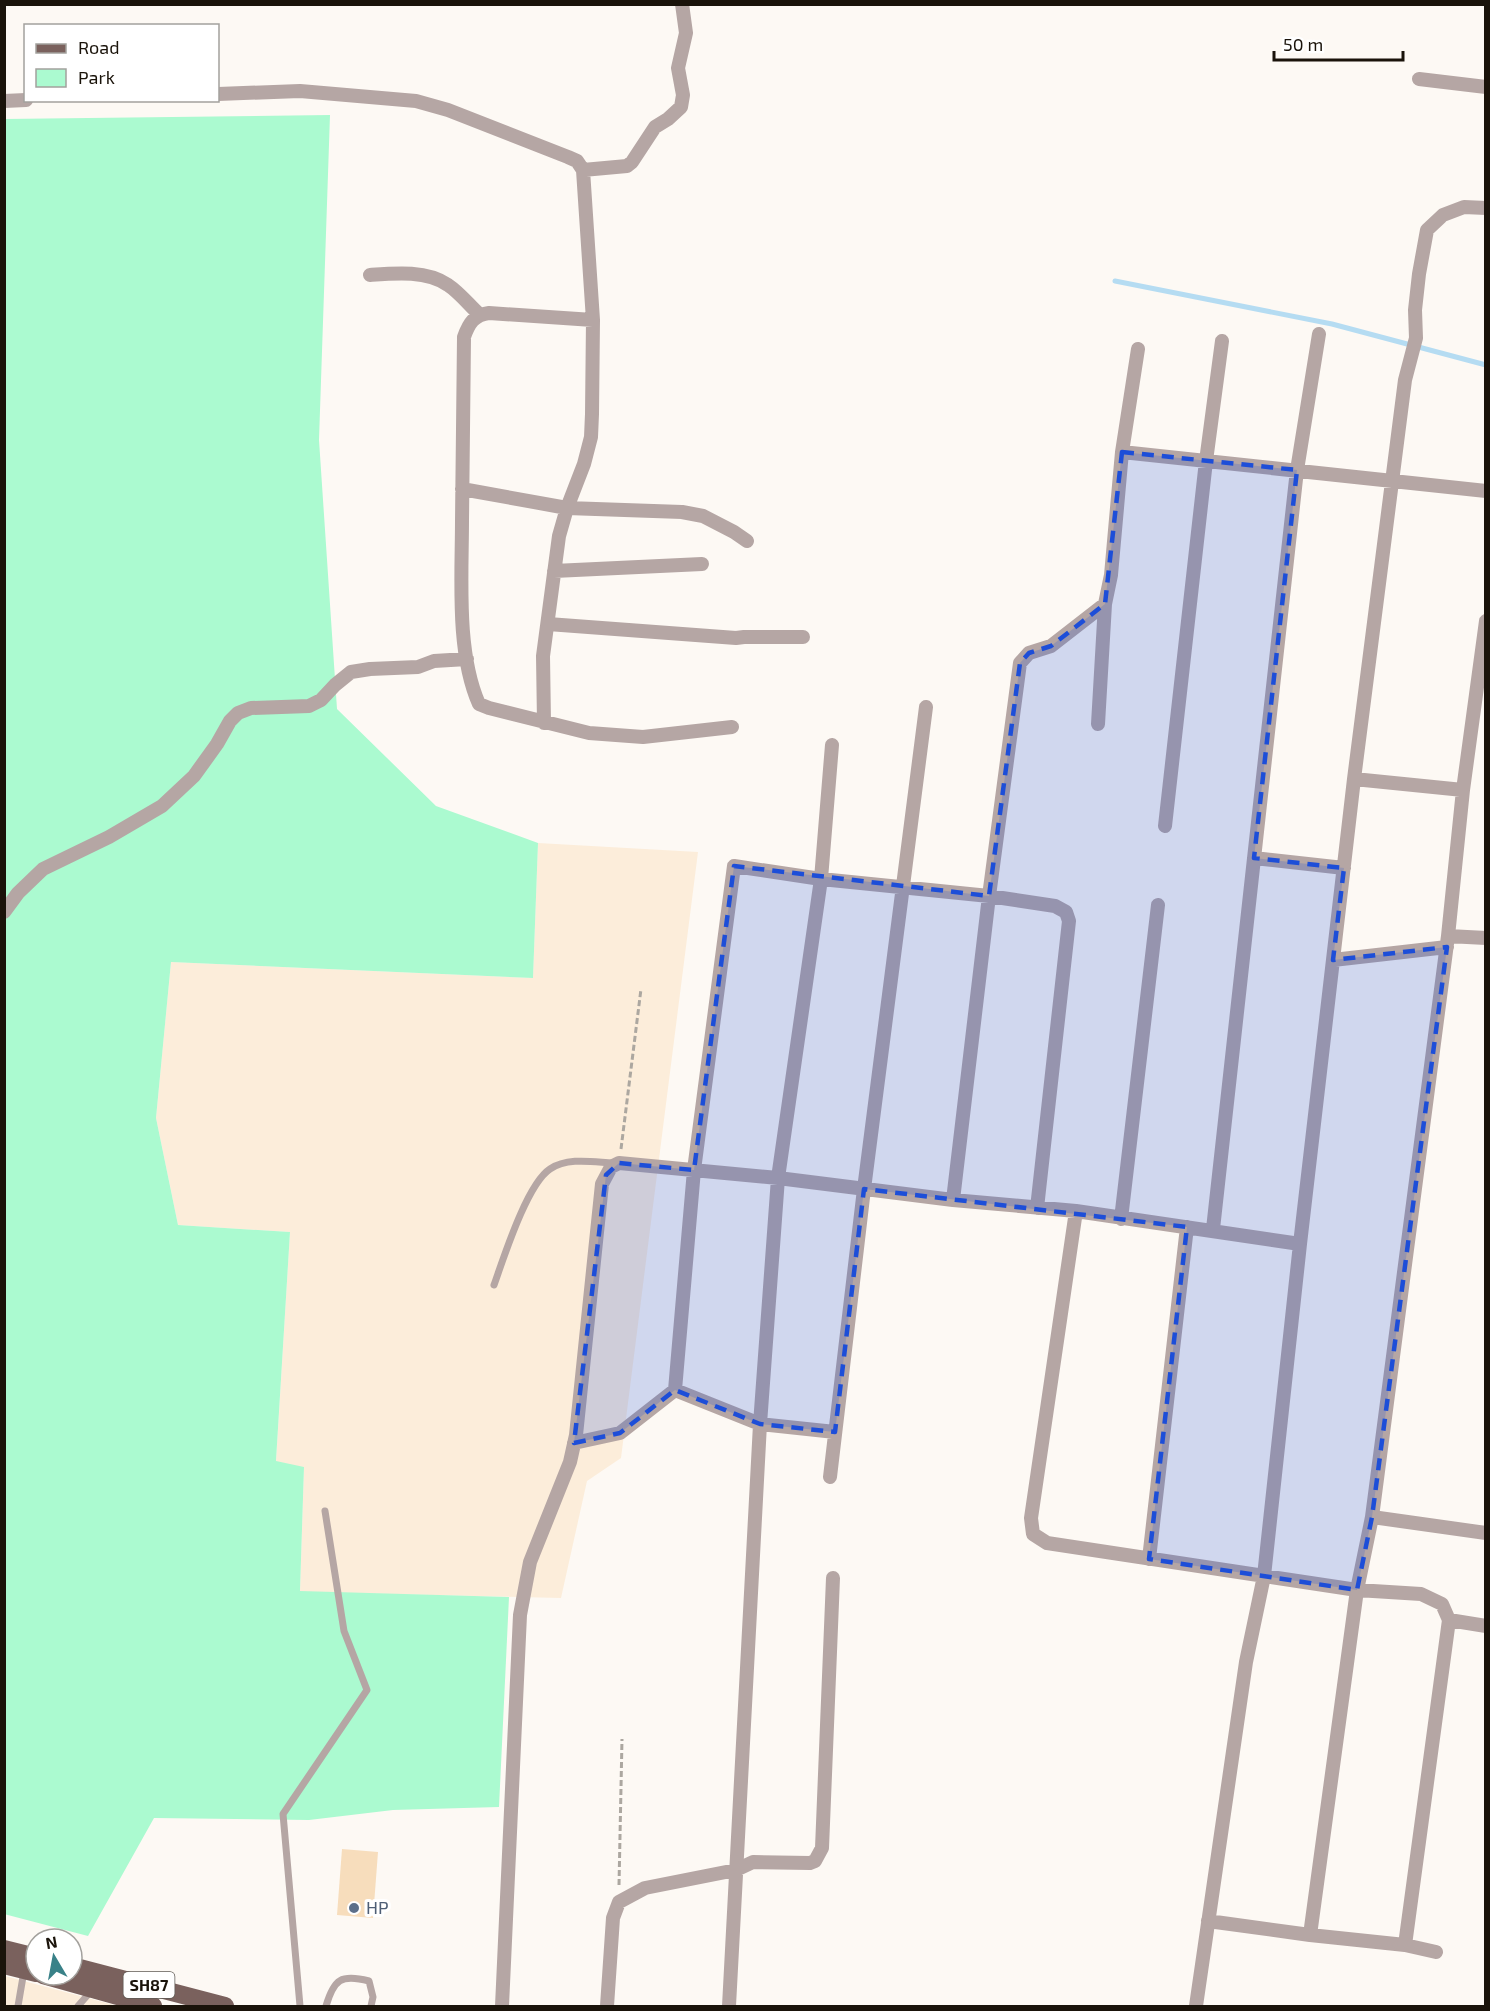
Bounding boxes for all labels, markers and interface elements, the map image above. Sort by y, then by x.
legend [24,24,219,102]
scale bar [1274,24,1403,62]
text: 50 m [1283,33,1323,55]
text: Road [78,36,119,58]
text: Park [78,66,115,88]
place label: HP [366,1896,389,1918]
marker: HP [347,1901,361,1915]
north arrow [24,1927,84,1987]
text: N [44,1931,59,1952]
road number: SH87 [124,1972,174,1998]

